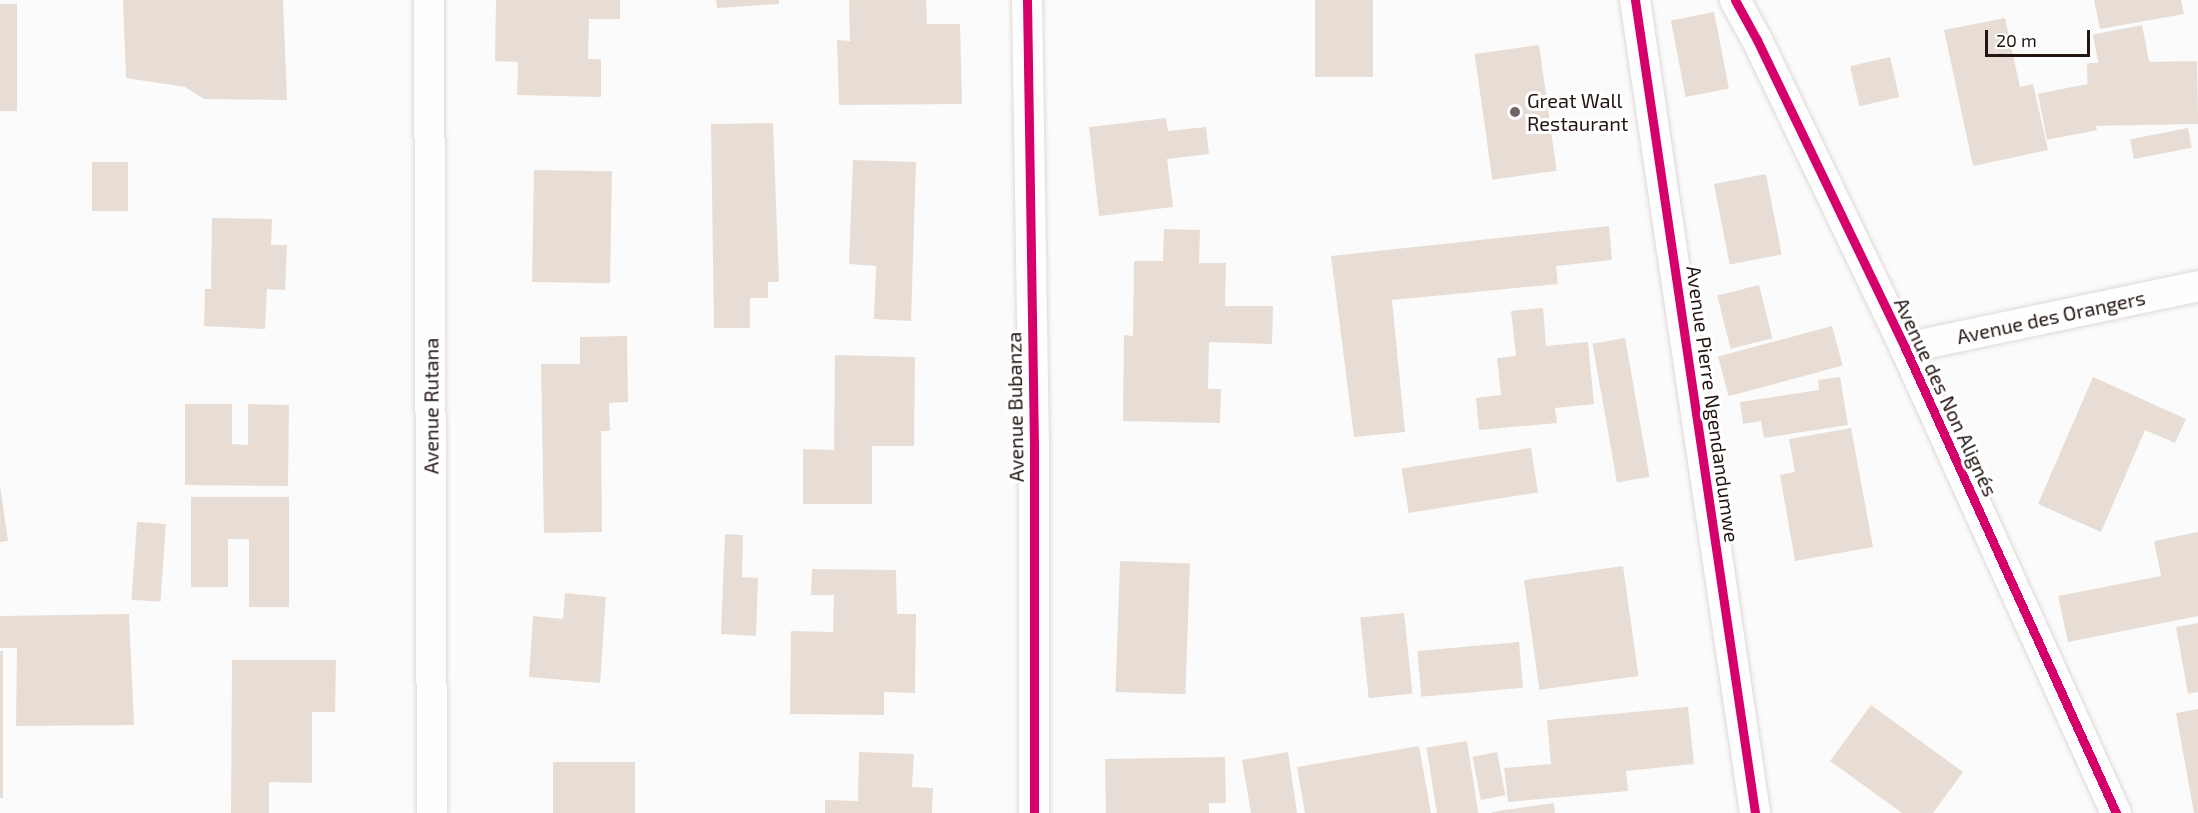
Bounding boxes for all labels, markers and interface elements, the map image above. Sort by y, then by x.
scale bar [1988,18,2093,56]
text: 20 m [1996,29,2037,51]
place label: Great Wall Restaurant [1527,88,1628,135]
marker: Great Wall Restaurant [1508,105,1522,119]
street label: Avenue Pierre Ngendandumwe [1682,264,1744,544]
street label: Avenue des Orangers [1954,285,2148,349]
street label: Avenue des Non Alignés [1889,294,2003,500]
street label: Avenue Bubanza [1002,332,1028,482]
street label: Avenue Rutana [419,338,443,474]

